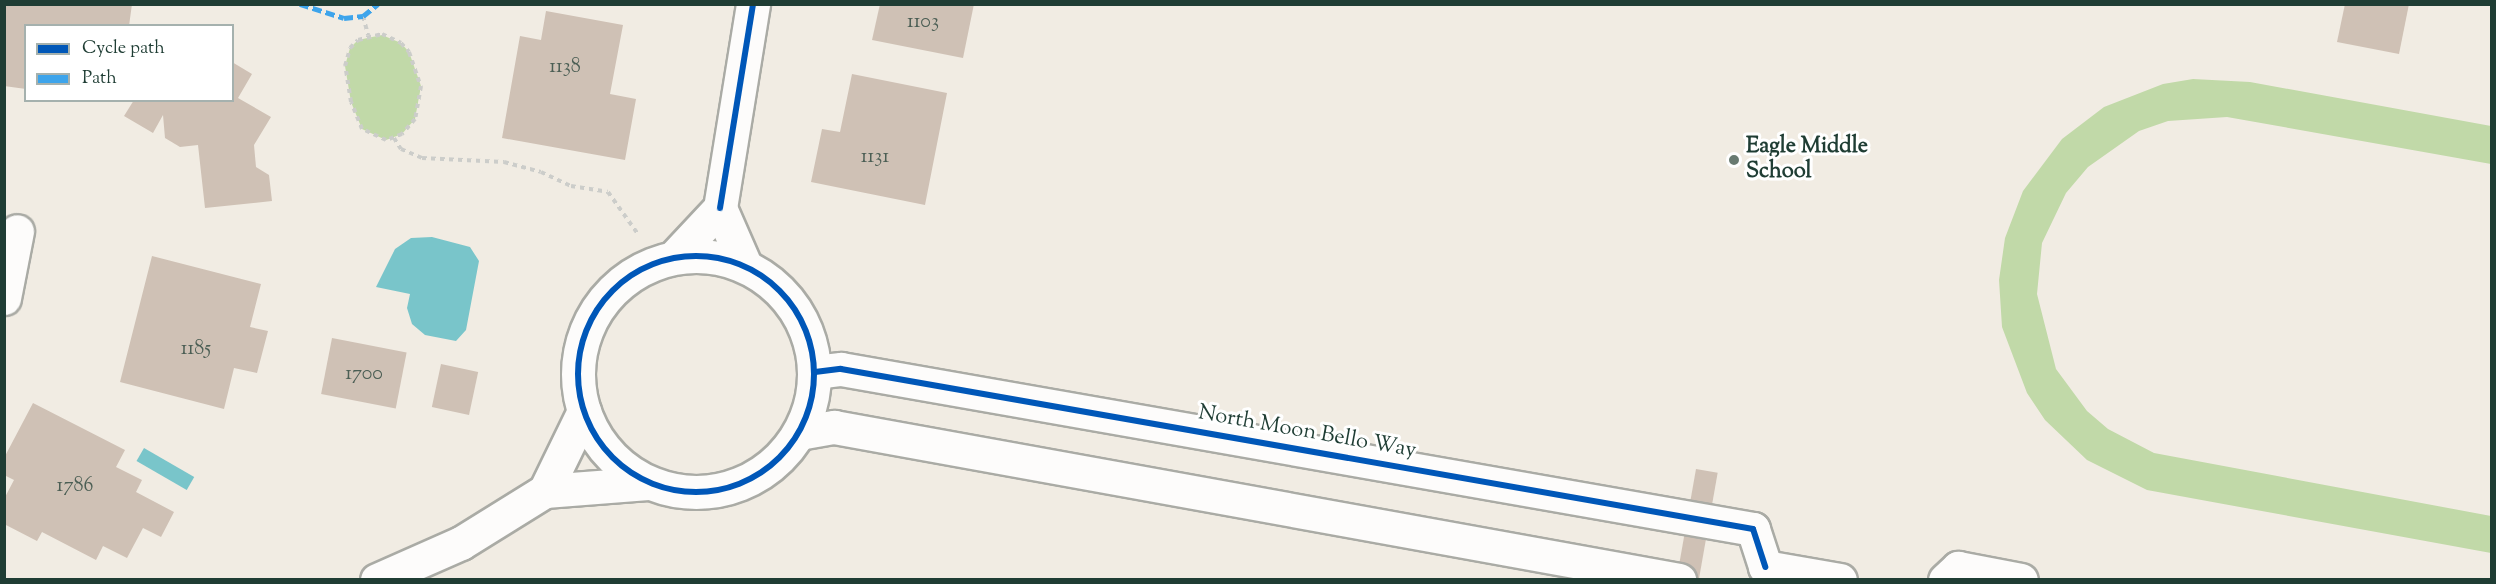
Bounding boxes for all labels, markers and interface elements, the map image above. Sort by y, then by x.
house number: 1103 [907,10,939,34]
legend [24,24,234,102]
text: Cycle path [82,36,165,62]
house number: 1138 [549,55,581,79]
text: Path [82,66,117,92]
place label: Eagle Middle School [1746,134,1868,186]
house number: 1131 [861,145,889,169]
marker: Eagle Middle School [1727,153,1741,167]
house number: 1185 [181,337,211,361]
house number: 1700 [345,362,383,386]
street label: North Moon Bello Way [1196,401,1418,465]
house number: 1786 [57,474,93,498]

